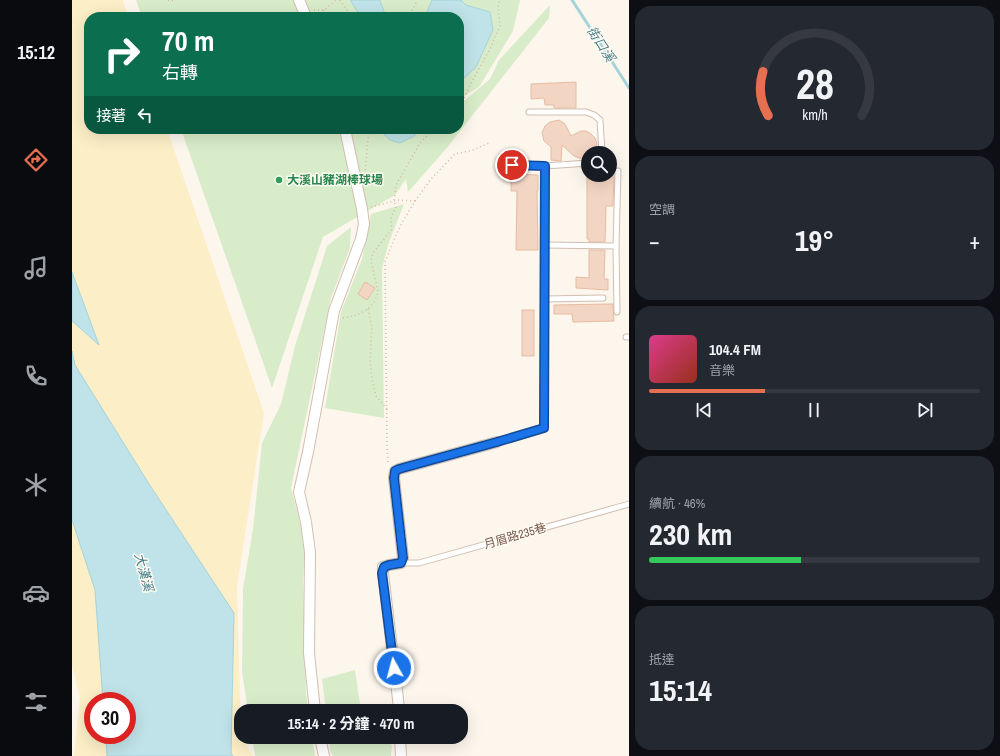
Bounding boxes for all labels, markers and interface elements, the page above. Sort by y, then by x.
text: 70 m [162,22,214,60]
water label: 街口溪 [583,23,620,67]
icon: right [96,28,148,80]
text: 15:12 [17,40,55,65]
text: 28 [796,56,833,112]
text: 右轉 [162,60,198,85]
icon: left [134,104,156,126]
text: 接著 [96,105,126,126]
text: km/h [802,105,827,124]
icon: directions [22,146,50,174]
map controls [581,146,617,182]
button: search [581,146,617,182]
pin [495,148,529,182]
icon: arrive [501,154,523,176]
place label: 大溪山豬湖棒球場 [287,172,383,188]
marker: 大溪山豬湖棒球場 [274,175,284,185]
text: 空調 [649,201,675,218]
text: 19° [795,220,834,260]
text: − [649,226,660,256]
text: + [969,226,980,256]
icon: music [22,254,50,282]
text: 104.4 FM [709,339,761,360]
icon: phone [22,362,50,390]
text: 音樂 [709,362,735,379]
icon: previous [693,399,715,421]
icon: pause [803,399,825,421]
icon: next [914,399,936,421]
icon: climate [22,471,50,499]
text: 續航 · 46% [649,495,705,512]
text: 230 km [649,514,732,554]
street label: 月眉路235巷 [482,519,548,553]
water label: 大漢溪 [131,551,158,595]
icon: car [22,579,50,607]
position arrow [373,647,415,689]
text: 抵達 [649,651,675,668]
text: 15:14 [649,670,712,710]
icon: filters [22,688,50,716]
speed limit sign: 30 [84,692,136,744]
text: 15:14 · 2 分鐘 · 470 m [287,713,415,734]

